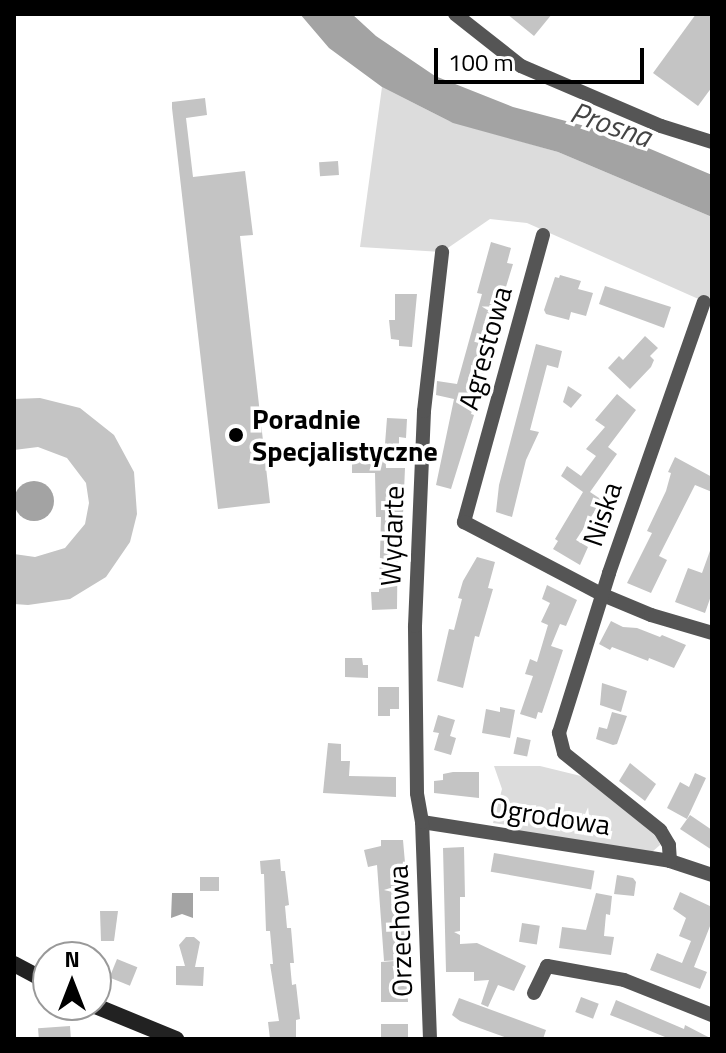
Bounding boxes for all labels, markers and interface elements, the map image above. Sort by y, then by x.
scale bar [438,32,648,82]
text: 100 m [448,44,514,80]
water label: Prosna [566,93,656,155]
street label: Agrestowa [451,282,519,414]
place label: Poradnie Specjalistyczne [252,402,438,468]
marker: Poradnie Specjalistyczne [227,426,245,444]
street label: Niska [575,478,629,550]
street label: Wydarte [373,485,411,587]
street label: Ogrodowa [487,790,613,842]
street label: Orzechowa [381,864,419,998]
north arrow [32,941,112,1021]
text: N [64,942,80,976]

